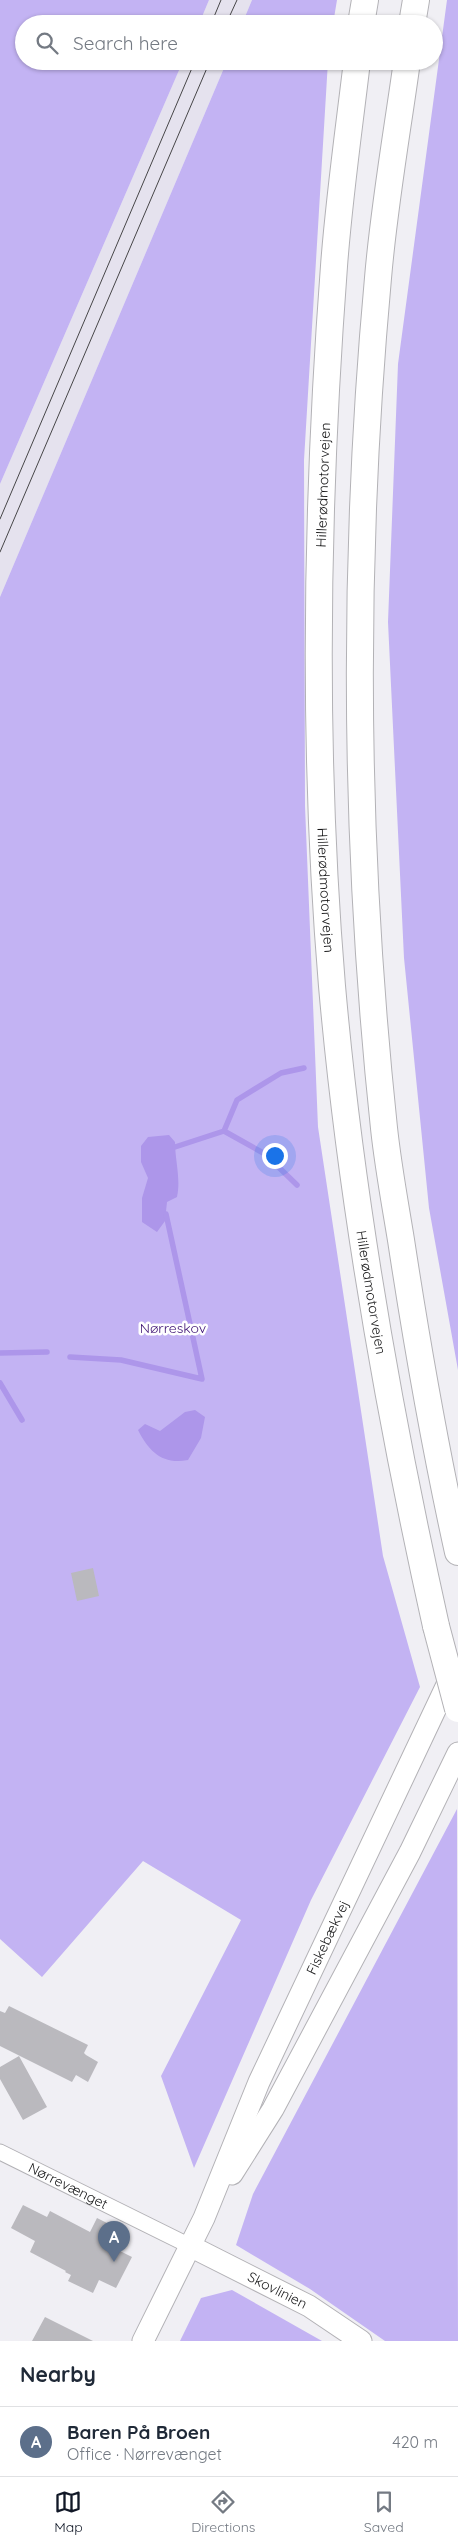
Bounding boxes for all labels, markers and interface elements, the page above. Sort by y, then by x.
search box [15,15,443,70]
icon: search [33,29,61,57]
text: Search here [73,31,178,55]
street label: Hillerødmotorvejen [312,422,334,548]
street label: Hillerødmotorvejen [313,827,338,953]
your location [262,1143,288,1169]
street label: Hillerødmotorvejen [352,1229,390,1356]
park label: Nørreskov [140,1319,206,1337]
street label: Fiskebækvej [302,1897,353,1978]
street label: Nørrevænget [25,2159,111,2213]
pin: A [98,2221,130,2262]
street label: Skovlinien [245,2268,310,2313]
text: Nearby [20,2361,96,2387]
text: Baren På Broen [67,2420,210,2444]
text: A [31,2432,41,2452]
text: 420 m [392,2432,438,2452]
text: Office · Nørrevænget [67,2444,222,2464]
tab: Map [54,2488,83,2536]
tab: Directions [191,2488,255,2536]
tab: Saved [364,2488,404,2536]

